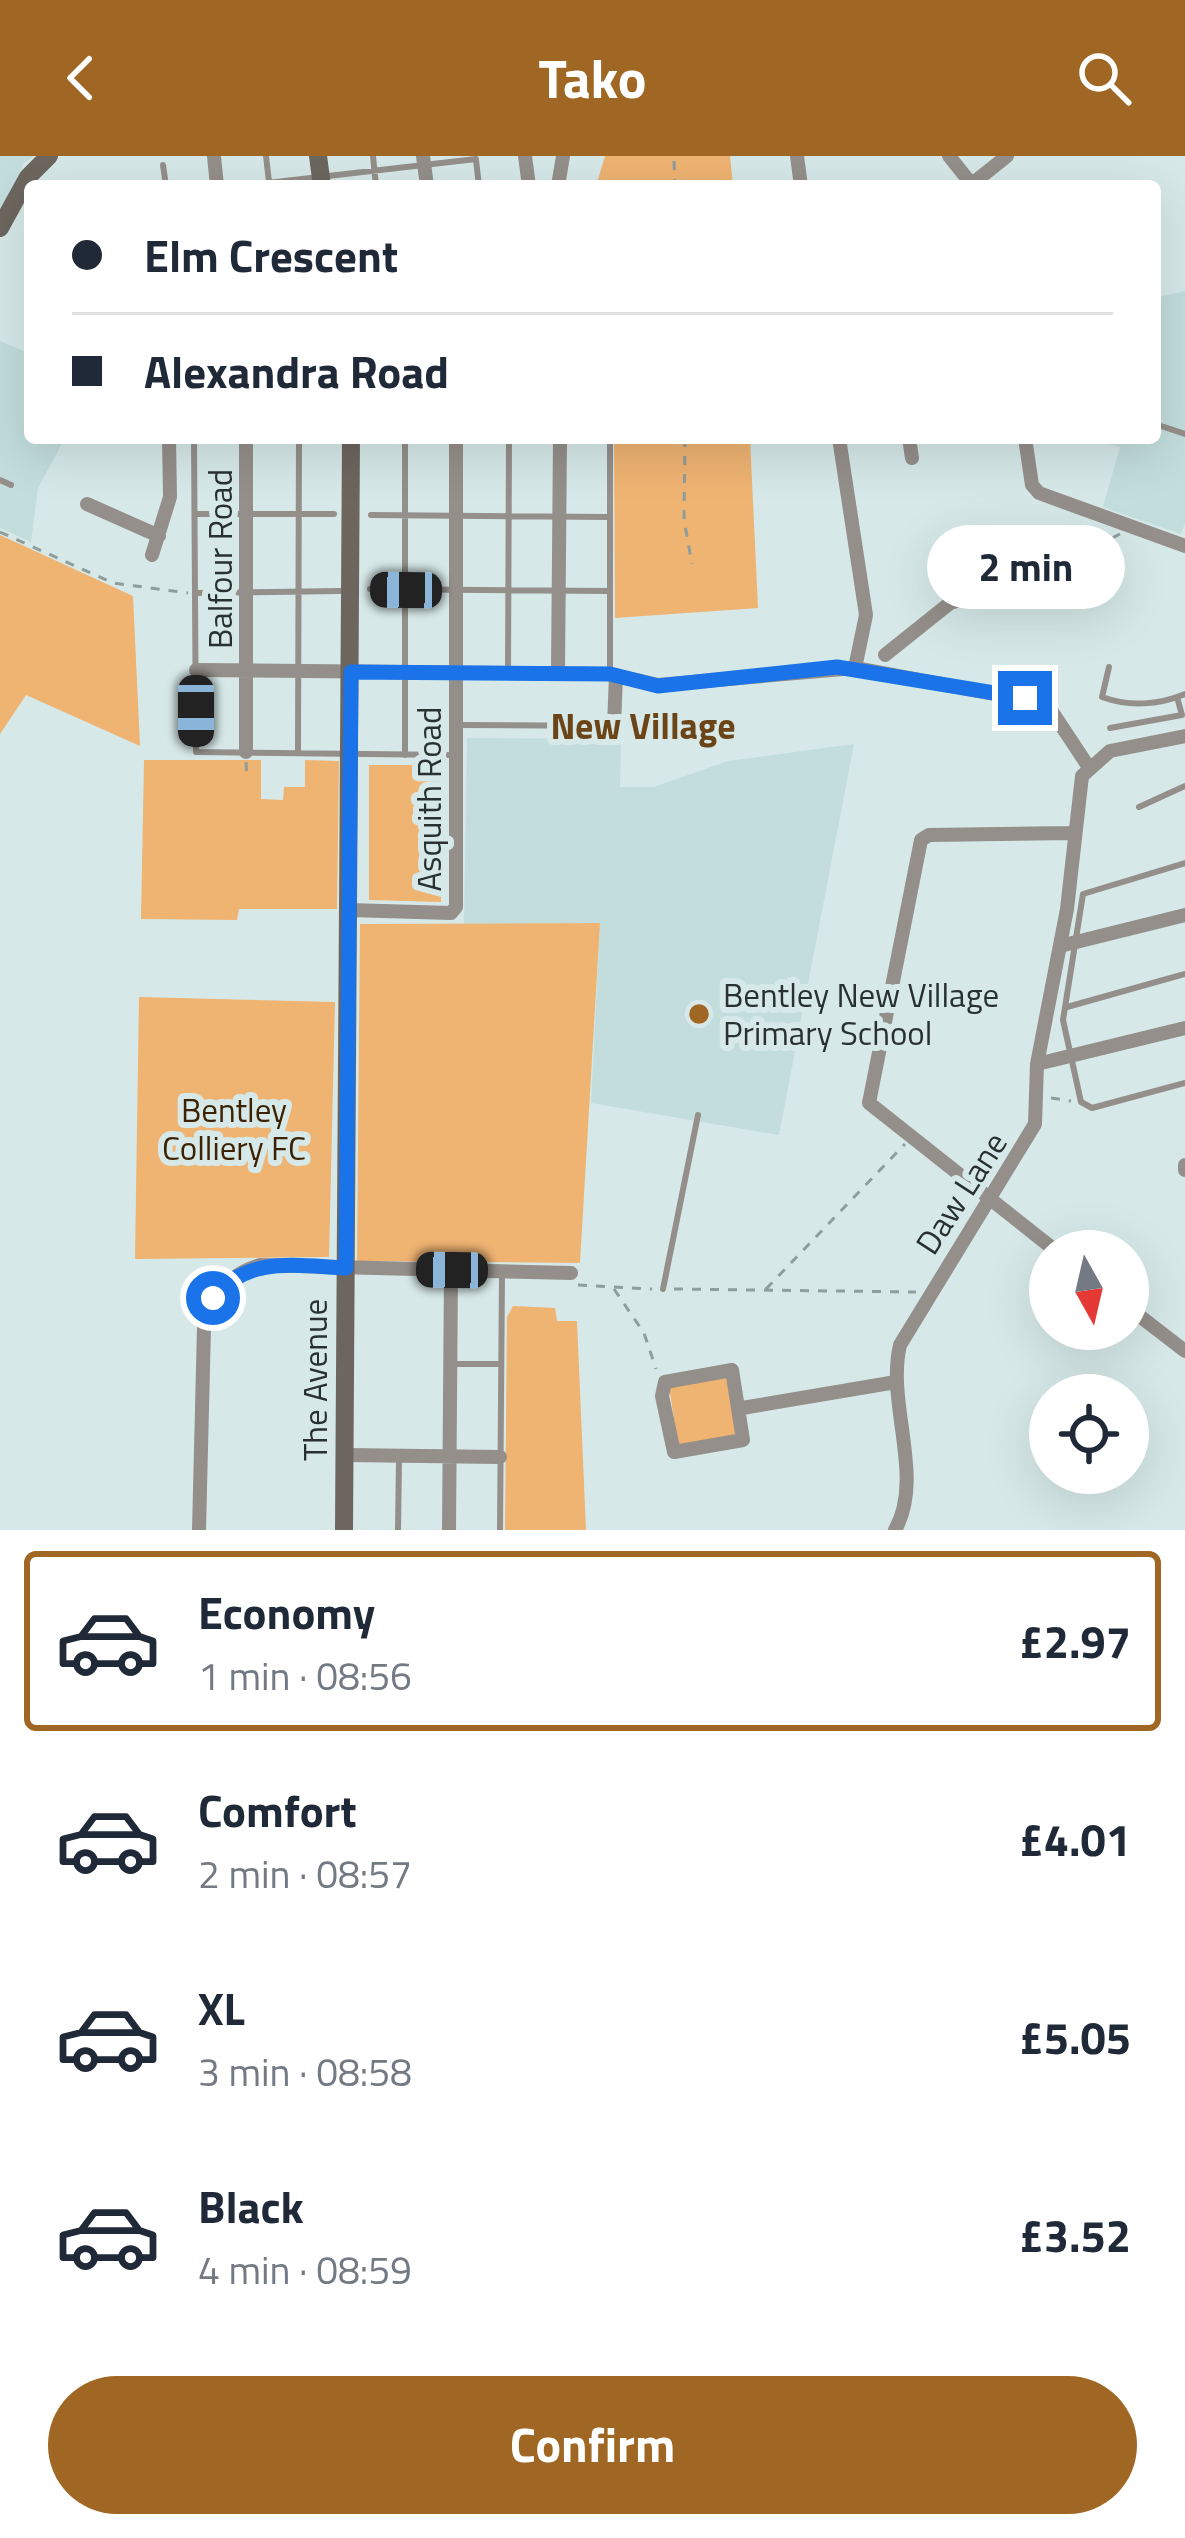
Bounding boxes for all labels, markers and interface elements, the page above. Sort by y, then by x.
text: Tako [538,37,647,119]
icon: back [48,45,114,111]
icon: search [1071,45,1137,111]
text: Elm Crescent [144,221,398,289]
text: Alexandra Road [144,337,449,405]
street label: Balfour Road [195,469,245,649]
callout: 2 min [926,524,1124,608]
text: 2 min [979,537,1073,596]
car [370,571,442,609]
route end [998,671,1052,725]
car [178,675,214,747]
district label: New Village [550,698,736,753]
street label: Asquith Road [404,706,454,892]
place label: Bentley New Village Primary School [723,970,999,1058]
marker: Bentley New Village Primary School [686,1001,712,1027]
park label: Bentley Colliery FC [162,1085,306,1173]
street label: Daw Lane [903,1122,1019,1264]
north arrow [1029,1230,1149,1350]
map controls [1029,1230,1149,1494]
car [416,1251,488,1289]
route start [186,1271,240,1325]
street label: The Avenue [290,1299,340,1461]
button: locate [1029,1374,1149,1494]
text: Economy [198,1578,375,1646]
icon: car [54,1587,162,1695]
text: £2.97 [1019,1607,1131,1675]
text: 1 min · 08:56 [198,1646,412,1705]
text: Comfort [198,1776,357,1844]
icon: car [54,1785,162,1893]
text: £4.01 [1019,1805,1131,1873]
text: 2 min · 08:57 [198,1844,412,1903]
text: XL [198,1974,245,2042]
icon: car [54,1983,162,2091]
text: £5.05 [1019,2003,1131,2071]
text: 3 min · 08:58 [198,2042,412,2101]
text: Black [198,2172,304,2240]
icon: car [54,2181,162,2289]
text: £3.52 [1019,2201,1131,2269]
text: 4 min · 08:59 [198,2240,412,2299]
button: Confirm [48,2376,1137,2514]

